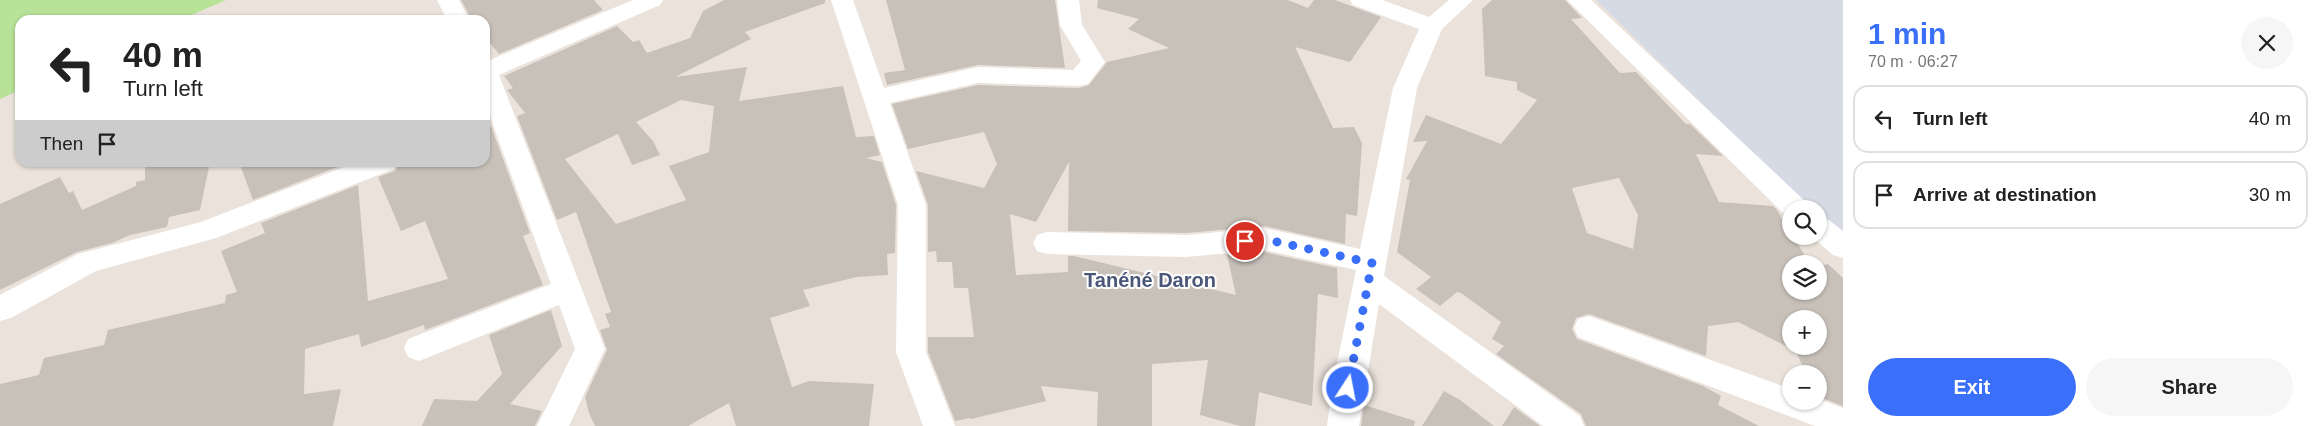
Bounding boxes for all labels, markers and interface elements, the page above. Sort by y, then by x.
text: 1 min [1868,17,1946,50]
button: close [2241,17,2293,69]
icon: left [40,35,105,100]
text: 40 m [123,35,203,74]
text: 70 m · 06:27 [1868,53,1958,70]
text: Turn left [123,76,203,101]
icon: left [1870,105,1898,133]
text: Turn left [1913,108,1988,129]
text: 40 m [2249,108,2291,129]
icon: arrive [93,130,121,158]
text: Then [40,133,83,154]
icon: arrive [1870,181,1898,209]
text: Arrive at destination [1913,184,2097,205]
text: 30 m [2249,184,2291,205]
map controls [1782,200,1827,410]
button: search [1782,200,1827,245]
pin [1224,220,1266,262]
icon: arrive [1231,227,1259,255]
button: layers [1782,255,1827,300]
district label: Tanéné Daron [1084,269,1216,291]
button: + [1782,310,1827,355]
button: Exit [1868,358,2076,416]
button: Share [2086,358,2293,416]
position arrow [1321,361,1373,413]
button: − [1782,365,1827,410]

